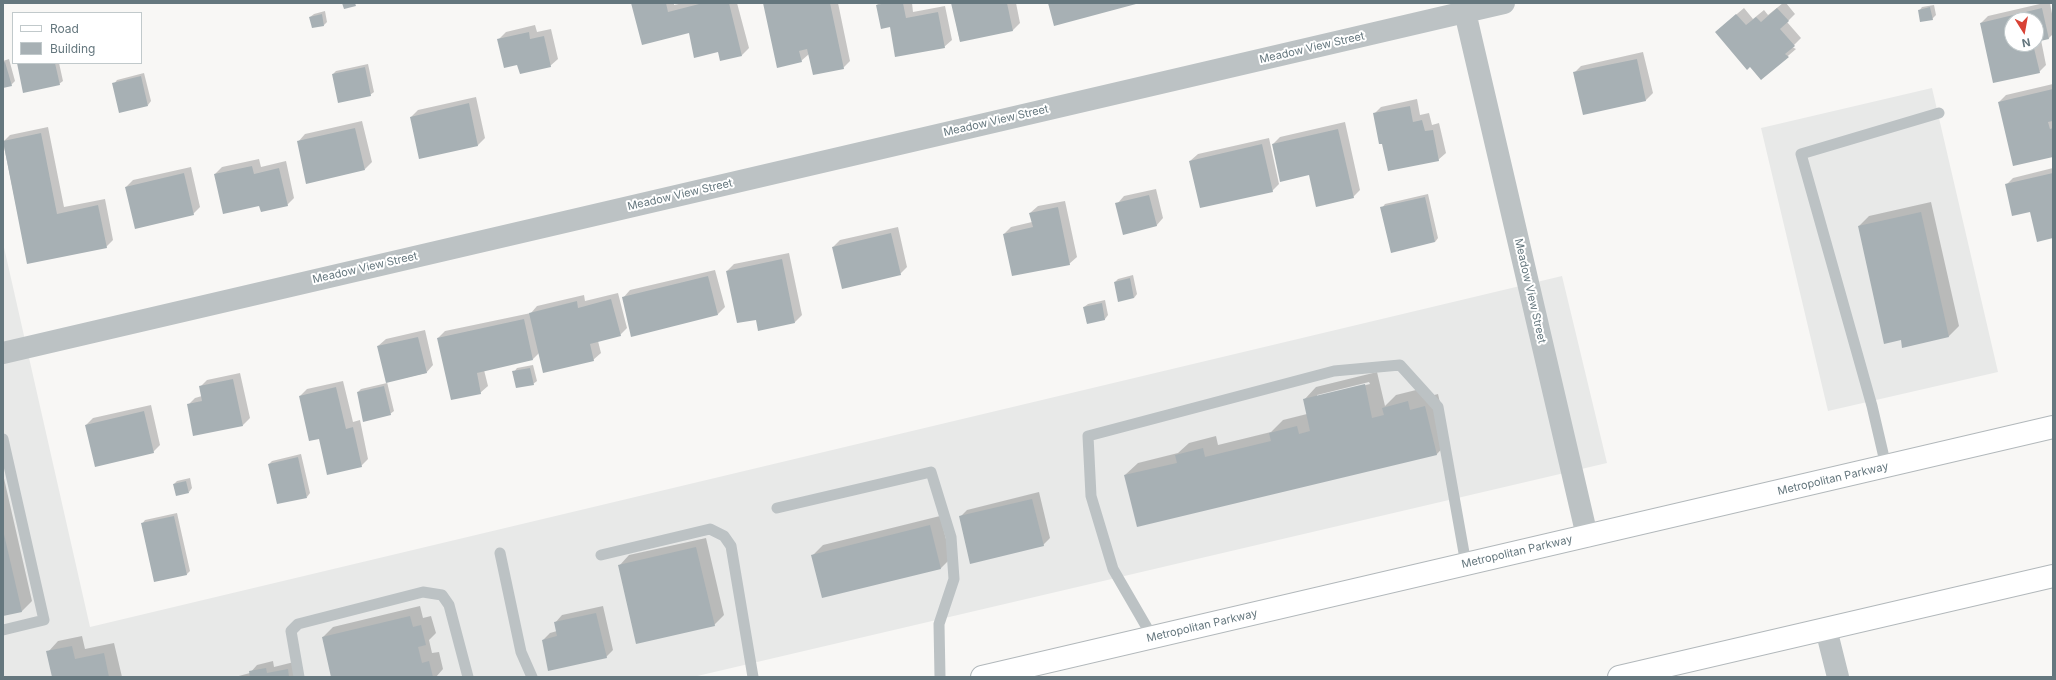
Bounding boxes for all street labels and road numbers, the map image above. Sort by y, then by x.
street label: Meadow View Street [1258,29,1366,67]
street label: Meadow View Street [942,102,1050,140]
street label: Meadow View Street [626,176,734,214]
street label: Meadow View Street [1511,237,1549,345]
street label: Meadow View Street [311,249,419,287]
street label: Metropolitan Parkway [1776,460,1890,498]
street label: Metropolitan Parkway [1460,533,1574,571]
street label: Metropolitan Parkway [1145,607,1259,645]

